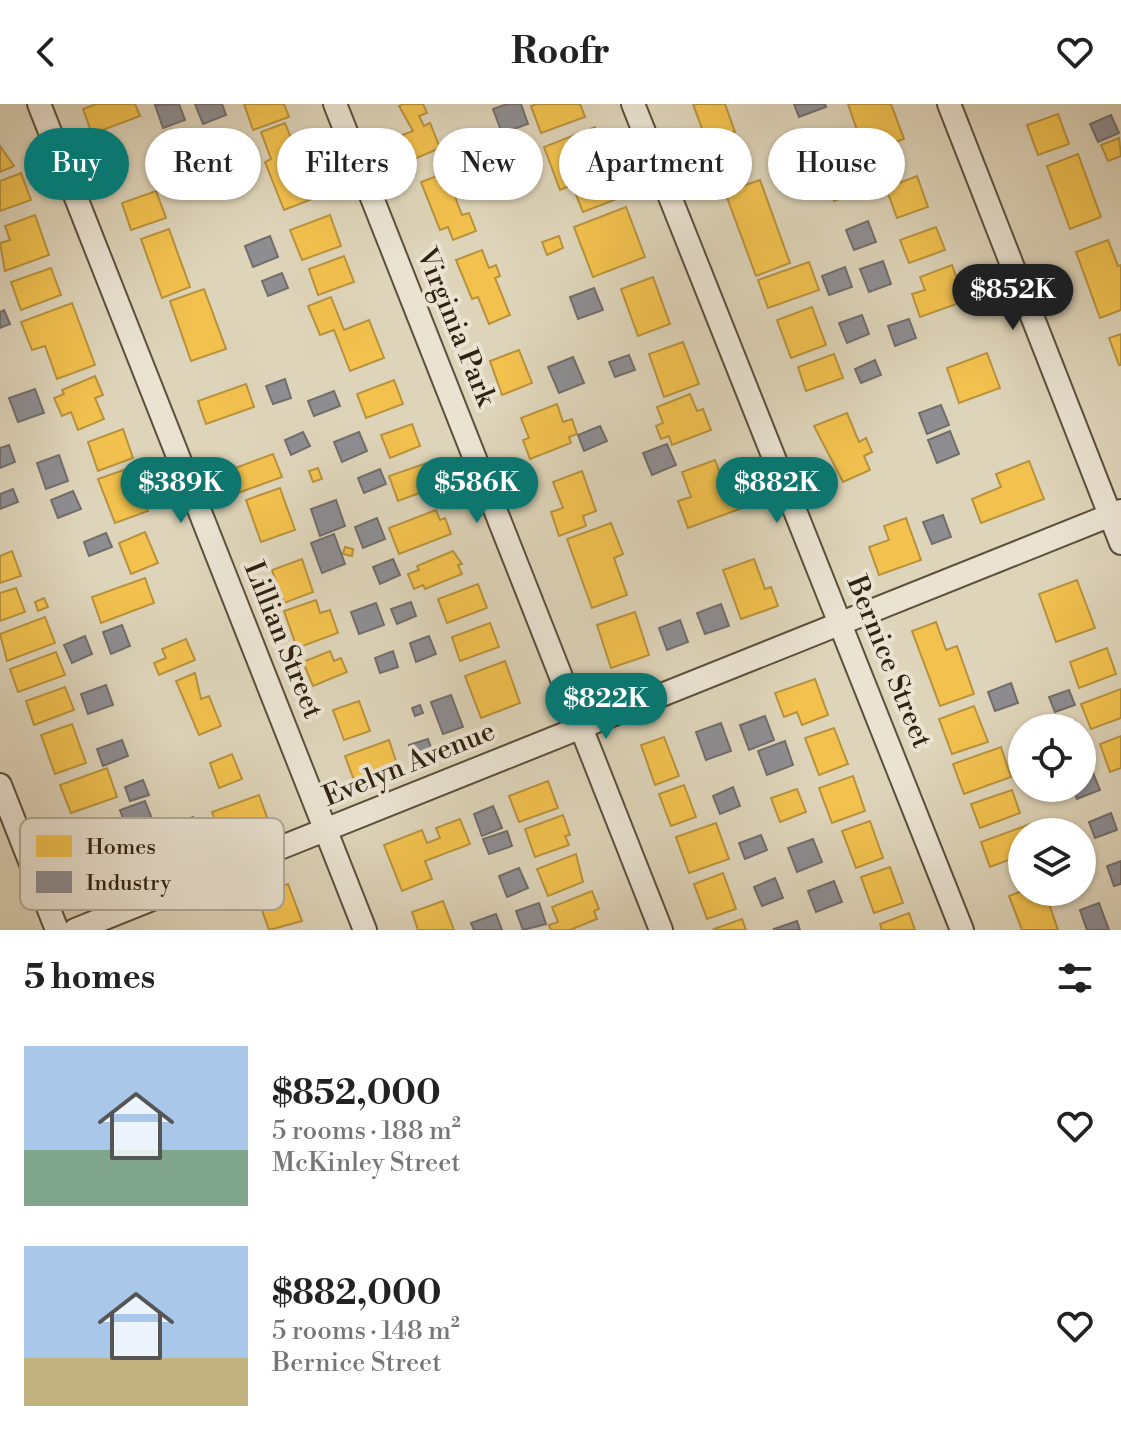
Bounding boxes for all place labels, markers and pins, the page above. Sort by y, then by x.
pin: $852K [957,264,1069,332]
pin: $389K [125,457,237,525]
pin: $586K [421,457,533,525]
pin: $882K [721,457,833,525]
pin: $822K [550,673,662,741]

